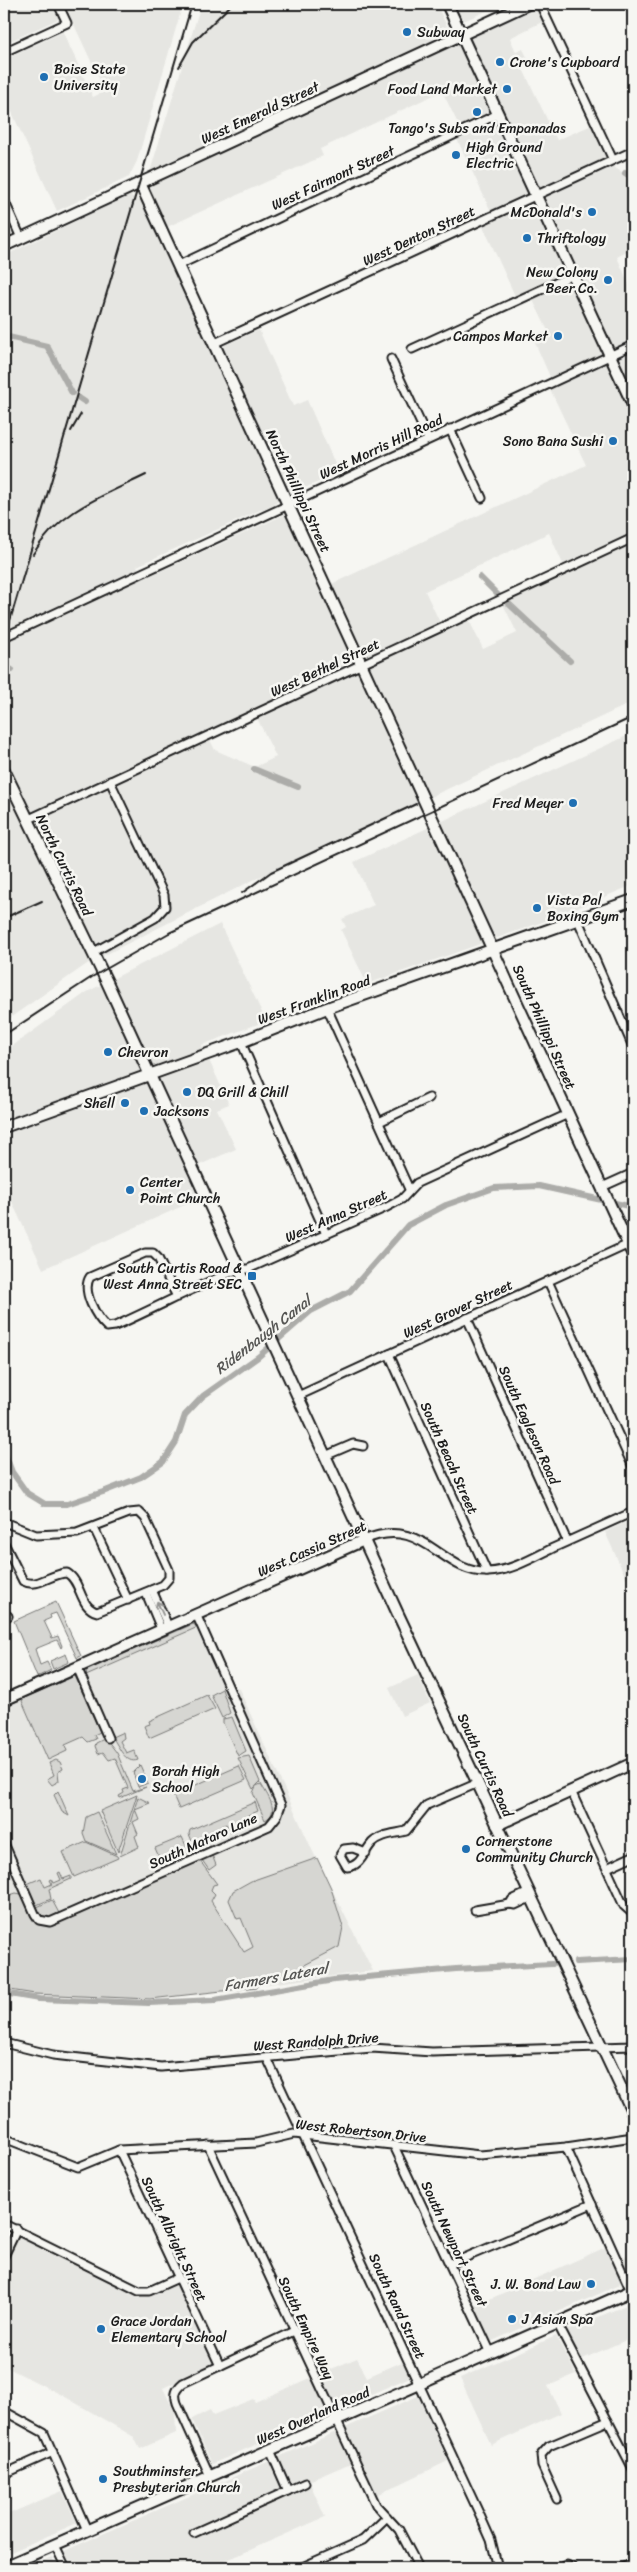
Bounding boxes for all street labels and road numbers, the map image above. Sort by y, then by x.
street label: West Emerald Street [197,74,325,151]
street label: West Fairmont Street [267,138,400,218]
street label: West Denton Street [358,199,480,273]
street label: West Morris Hill Road [315,407,449,487]
street label: North Phillippi Street [258,425,338,557]
street label: West Bethel Street [266,632,384,704]
street label: North Curtis Road [28,810,100,922]
street label: South Phillippi Street [505,960,583,1094]
street label: West Franklin Road [254,967,376,1032]
street label: West Anna Street [281,1182,391,1250]
street label: West Grover Street [399,1273,517,1345]
street label: South Eagleson Road [492,1361,567,1490]
street label: South Beach Street [413,1398,485,1518]
street label: West Cassia Street [253,1514,371,1584]
street label: South Curtis Road [450,1709,521,1823]
street label: South Mataro Lane [145,1806,261,1876]
street label: West Randolph Drive [252,2025,380,2059]
street label: West Robertson Drive [294,2112,428,2150]
street label: South Albright Street [134,2172,214,2306]
street label: South Newport Street [414,2177,495,2313]
street label: South Rand Street [361,2249,433,2363]
street label: South Empire Way [271,2272,341,2385]
street label: West Overland Road [252,2379,375,2452]

